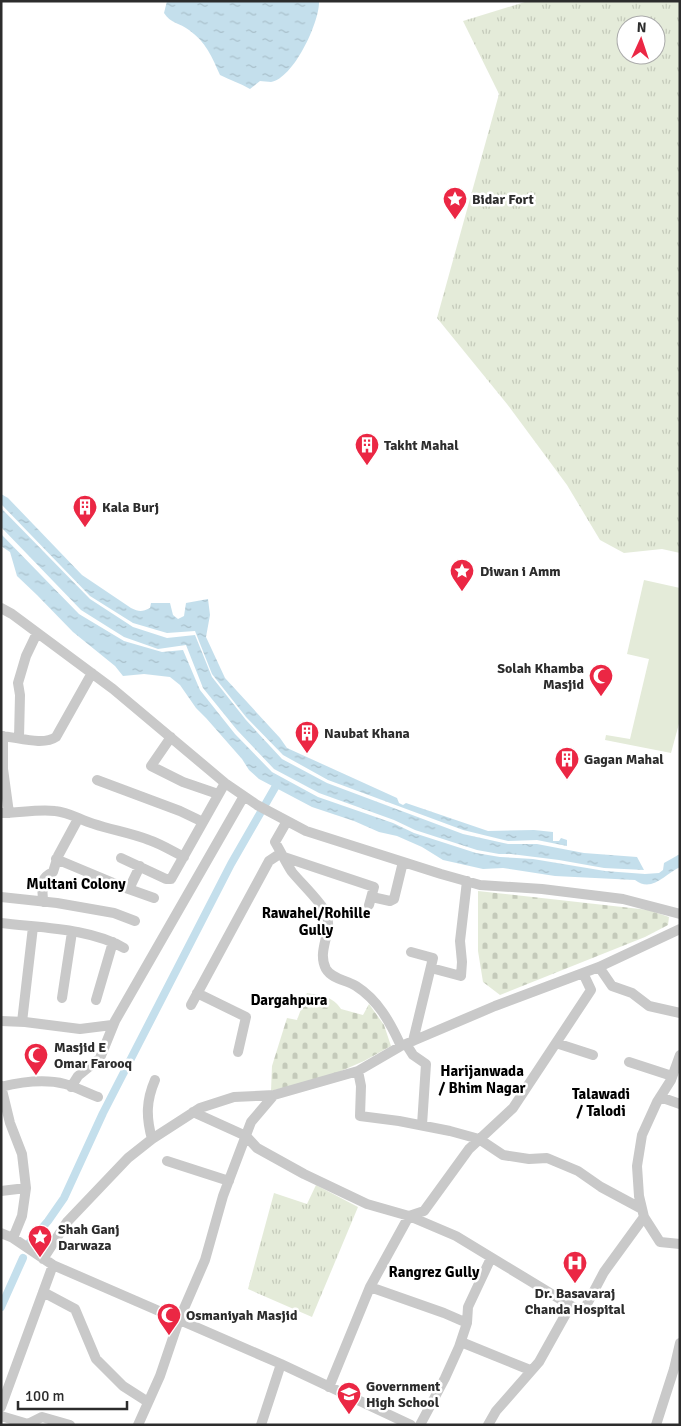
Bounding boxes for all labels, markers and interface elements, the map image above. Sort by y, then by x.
north arrow [616,15,666,65]
text: N [636,19,647,36]
place icon: Bidar Fort [442,186,468,220]
place label: Bidar Fort [472,191,535,208]
building icon: Takht Mahal [354,432,380,466]
place label: Takht Mahal [384,437,459,454]
building icon: Kala Burj [72,494,98,528]
place label: Kala Burj [102,499,159,516]
place icon: Diwan i Amm [449,558,475,592]
place label: Diwan i Amm [480,563,561,580]
place label: Solah Khamba Masjid [497,660,584,693]
mosque icon: Solah Khamba Masjid [588,663,614,697]
building icon: Naubat Khana [294,720,320,754]
place label: Naubat Khana [324,725,410,742]
building icon: Gagan Mahal [554,746,580,780]
place label: Gagan Mahal [584,751,664,768]
district label: Multani Colony [26,875,126,893]
district label: Rawahel/Rohille Gully [262,904,370,939]
district label: Dargahpura [250,991,328,1009]
place label: Masjid E Omar Farooq [54,1039,133,1072]
mosque icon: Masjid E Omar Farooq [23,1042,49,1076]
district label: Harijanwada / Bhim Nagar [438,1062,526,1097]
district label: Talawadi / Talodi [572,1085,630,1120]
place label: Shah Ganj Darwaza [58,1221,120,1254]
place icon: Shah Ganj Darwaza [27,1224,53,1258]
hospital icon: Dr. Basavaraj Chanda Hospital [562,1250,588,1284]
district label: Rangrez Gully [389,1263,480,1281]
place label: Dr. Basavaraj Chanda Hospital [525,1285,626,1318]
mosque icon: Osmaniyah Masjid [156,1302,182,1336]
place label: Osmaniyah Masjid [186,1307,298,1324]
scale bar [18,1378,126,1410]
place label: Government High School [366,1378,441,1411]
school or university icon: Government High School [336,1381,362,1415]
text: 100 m [25,1387,65,1405]

